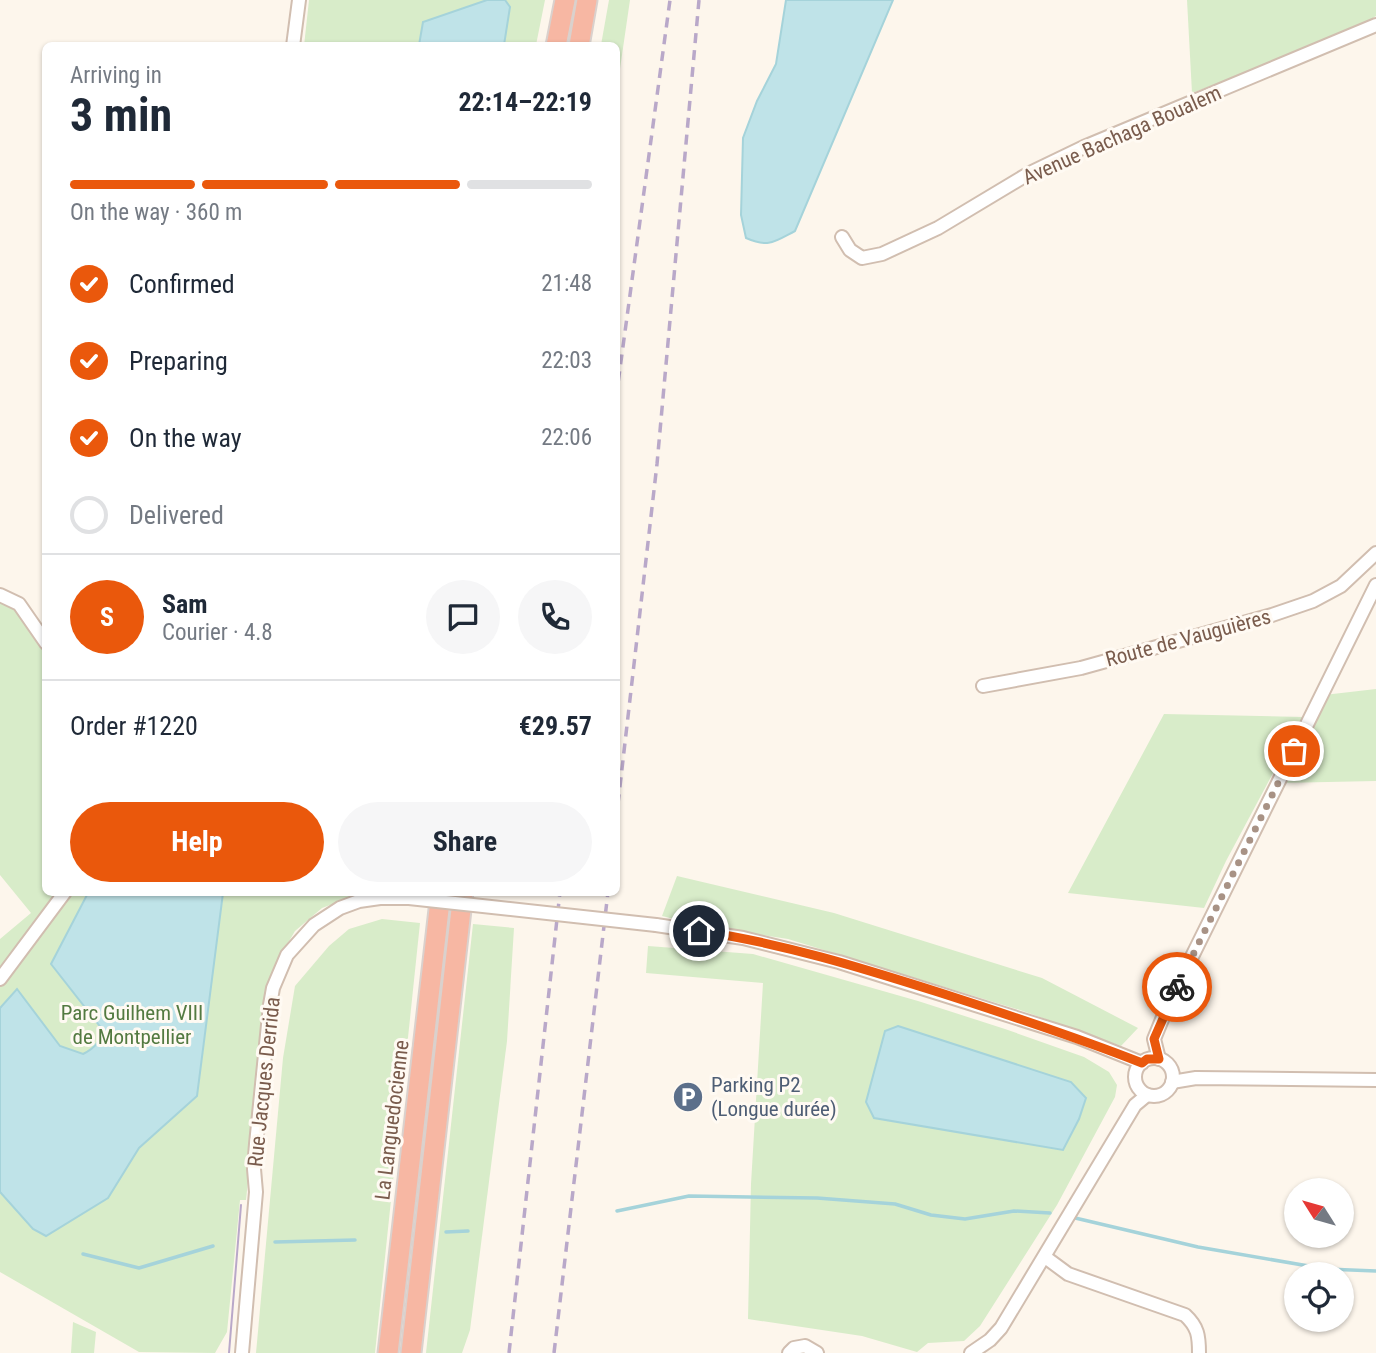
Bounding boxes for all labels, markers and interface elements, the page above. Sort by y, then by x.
text: Arriving in [70,62,162,89]
street label: Avenue Bachaga Boualem [1019,80,1225,190]
text: 22:14–22:19 [458,87,592,117]
text: 3 min [70,88,172,142]
text: On the way · 360 m [70,199,242,226]
icon: check [70,265,108,303]
text: Confirmed [129,269,235,299]
text: 21:48 [541,270,592,297]
icon: check [70,342,108,380]
text: Preparing [129,346,228,376]
text: 22:03 [541,347,592,374]
icon: check [70,419,108,457]
text: On the way [129,423,242,453]
text: 22:06 [541,424,592,451]
text: Delivered [129,500,224,530]
button: chat [426,580,500,654]
button: phone [518,580,592,654]
text: Sam [162,589,208,619]
text: S [100,602,114,632]
street label: Route de Vauguières [1103,604,1273,672]
text: Courier · 4.8 [162,619,273,646]
text: Order #1220 [70,711,198,741]
text: €29.57 [519,711,592,741]
pin [1264,721,1324,781]
icon: bag [1275,732,1313,770]
button: Help [70,802,324,882]
button: Share [338,802,592,882]
pin [669,901,729,961]
icon: home [680,912,718,950]
courier [1142,952,1212,1022]
icon: bike [1158,968,1196,1006]
street label: Rue Jacques Derrida [243,996,285,1168]
park label: Parc Guilhem VIII de Montpellier [61,1001,203,1049]
street label: La Languedocienne [370,1039,414,1201]
place label: Parking P2 (Longue durée) [711,1073,837,1121]
parking icon: Parking P2 (Longue durée) [671,1080,705,1114]
north arrow [1284,1178,1354,1248]
map controls [1284,1178,1354,1332]
button: locate [1284,1262,1354,1332]

